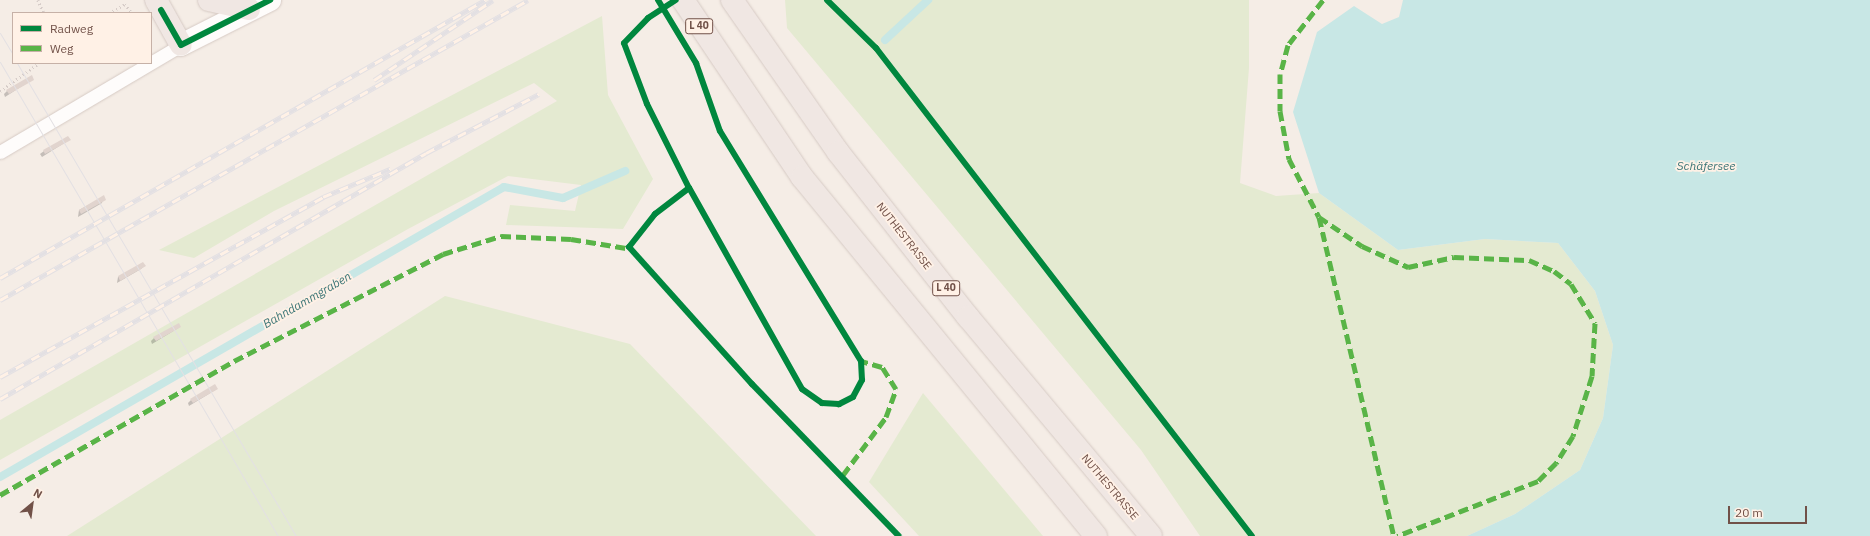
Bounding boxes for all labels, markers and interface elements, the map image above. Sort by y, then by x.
legend [12,12,152,64]
road number: L 40 [685,18,713,34]
text: Radweg [50,21,93,36]
text: Weg [50,41,73,56]
water label: Schäfersee [1677,159,1735,173]
street label: NUTHESTRASSE [874,200,934,272]
water label: Bahndammgraben [260,269,354,331]
road number: L 40 [932,280,960,296]
street label: NUTHESTRASSE [1079,452,1141,522]
north arrow [12,484,52,524]
text: N [31,485,45,502]
scale bar [1730,498,1809,524]
text: 20 m [1735,505,1763,520]

